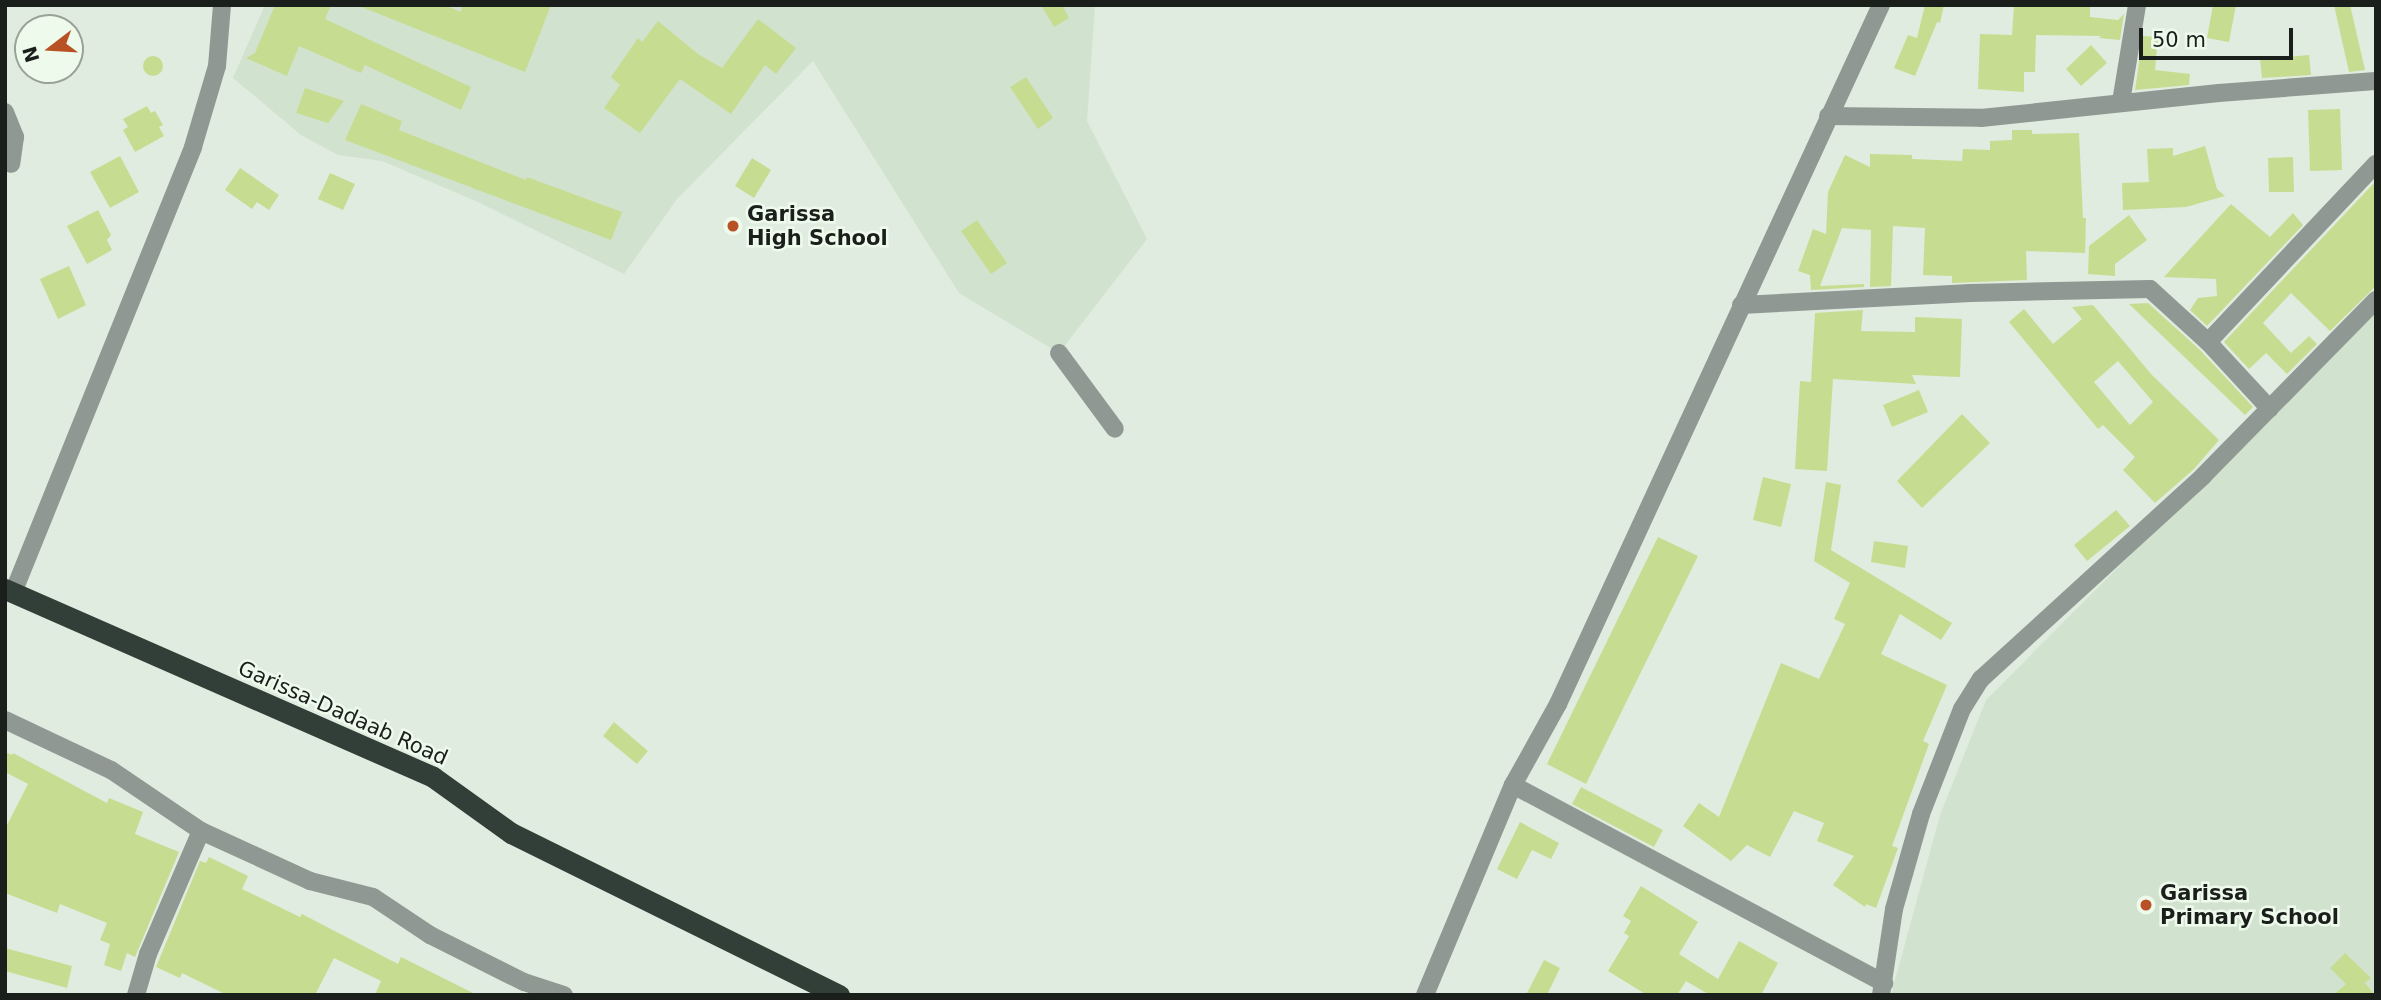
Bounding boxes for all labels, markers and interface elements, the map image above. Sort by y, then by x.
north arrow [14,14,84,84]
scale bar [2143,14,2297,58]
text: 50 m [2152,28,2206,52]
text: N [18,44,44,65]
place label: Garissa High School [747,201,888,251]
marker: Garissa High School [725,218,741,234]
street label: Garissa-Dadaab Road [234,655,452,771]
place label: Garissa Primary School [2160,880,2339,930]
marker: Garissa Primary School [2138,897,2154,913]

